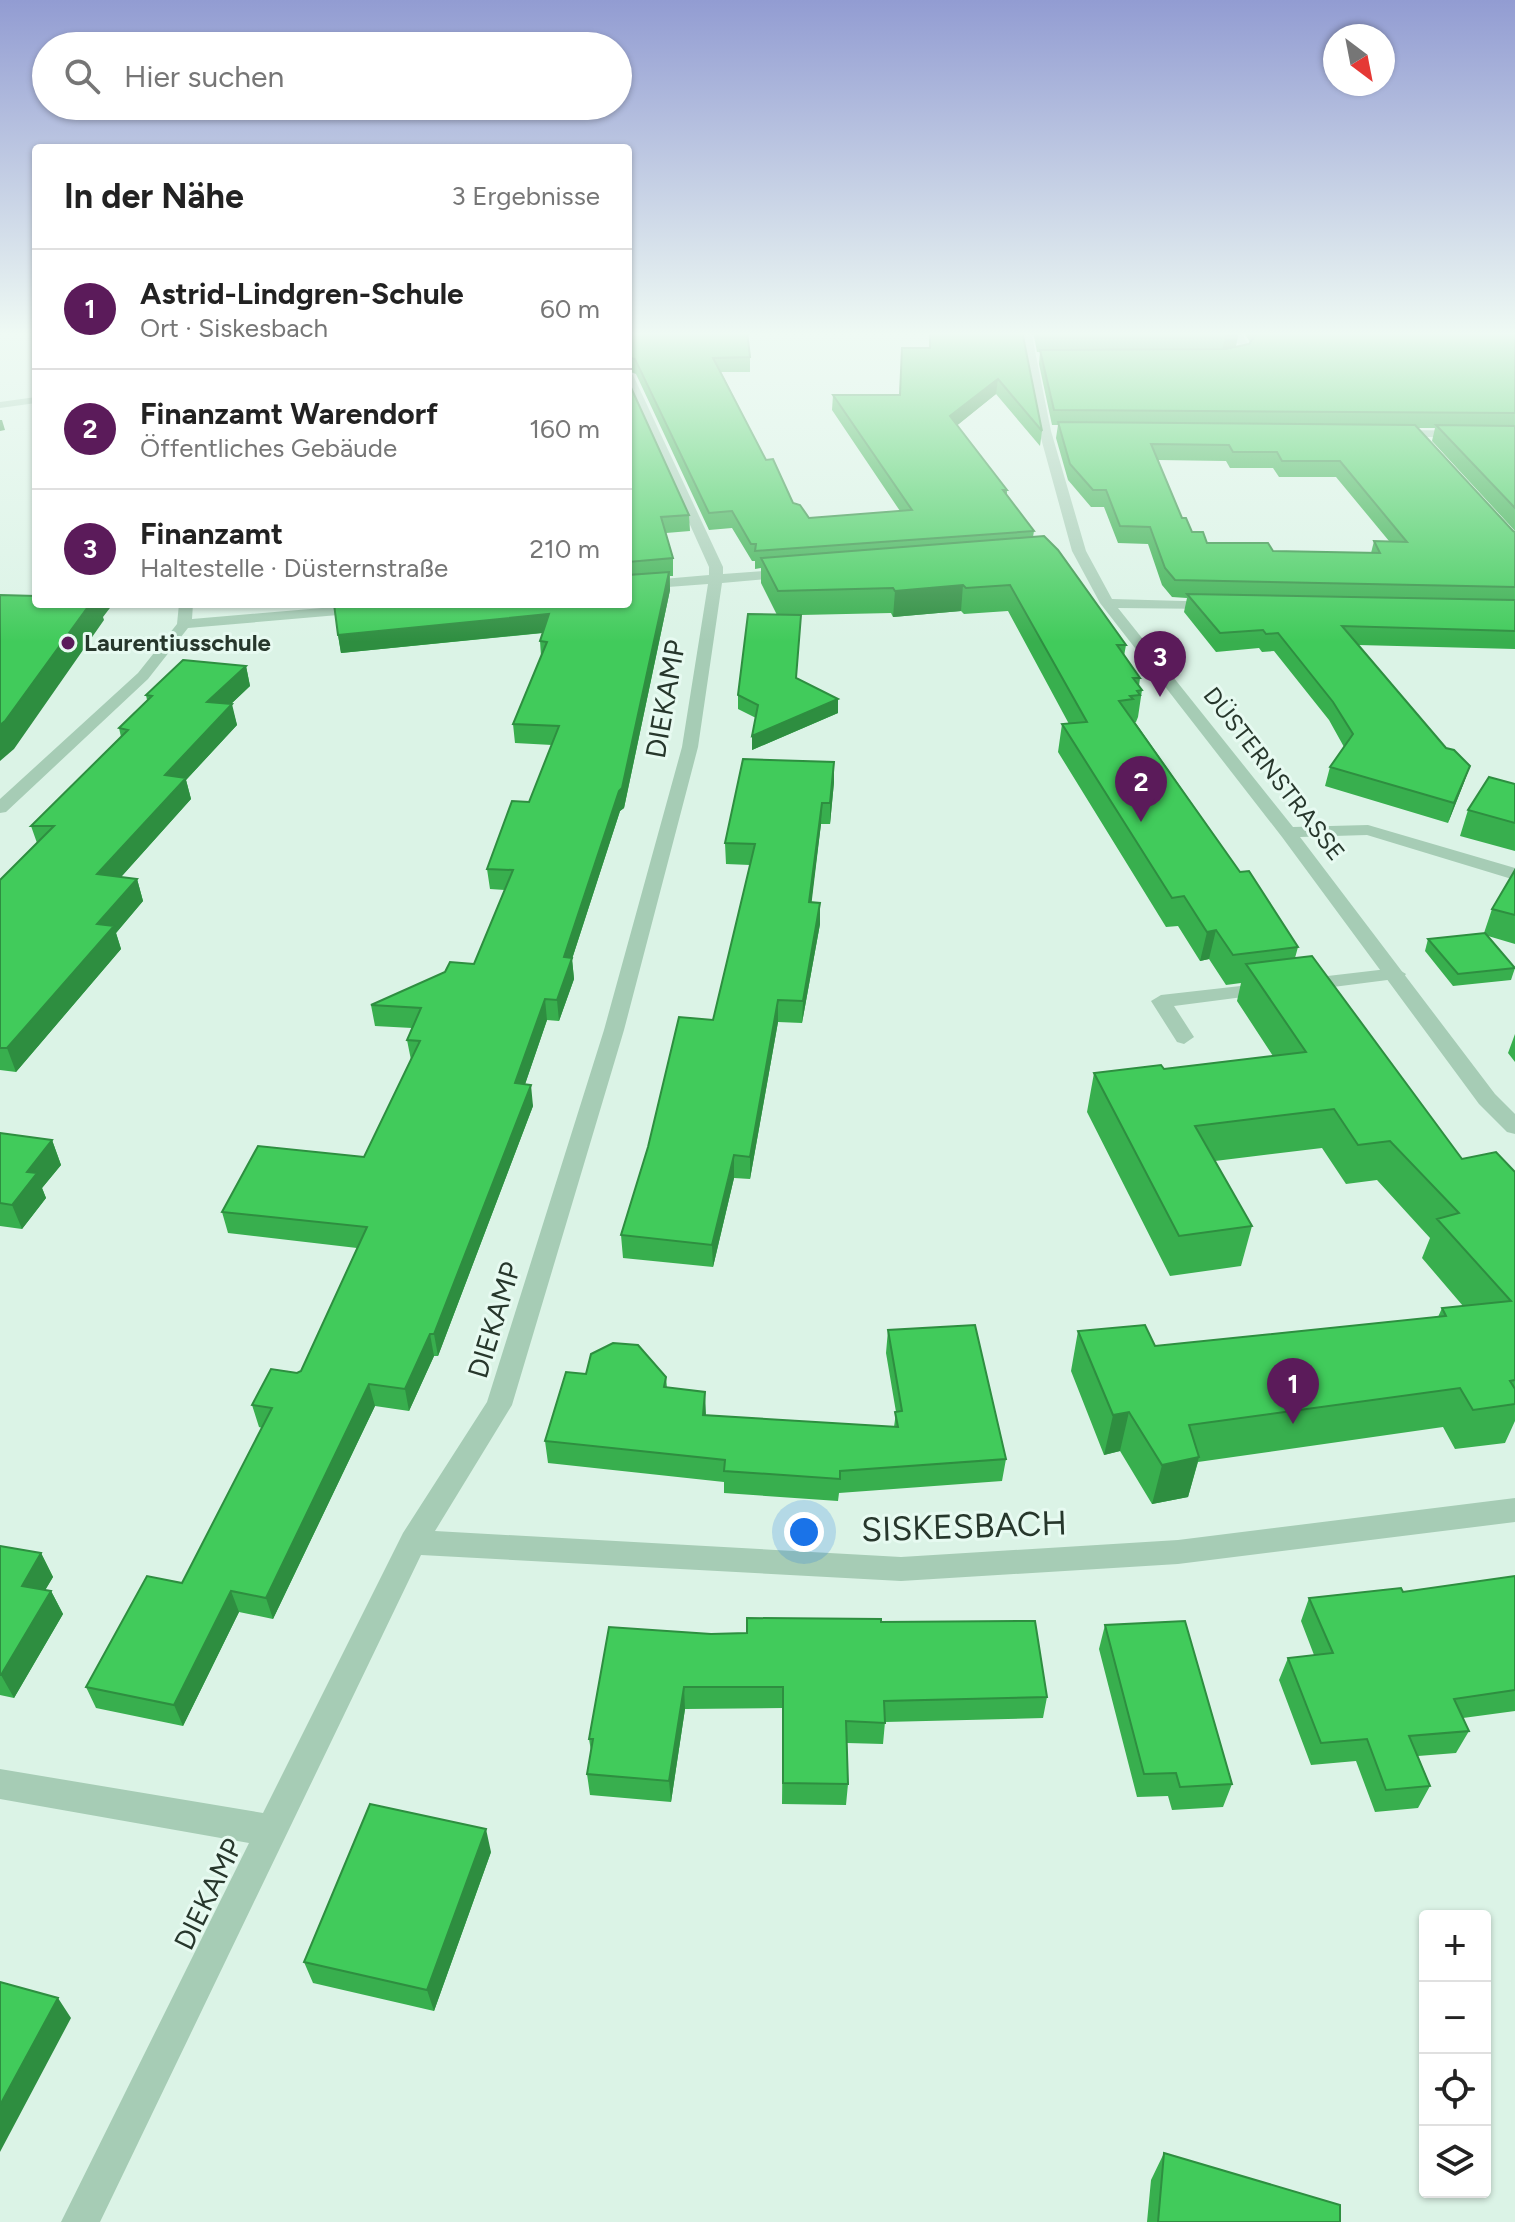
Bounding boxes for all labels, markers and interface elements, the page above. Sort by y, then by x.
north arrow [1323,24,1395,96]
search box [32,32,632,120]
icon: search [60,54,104,98]
text: Hier suchen [124,58,284,95]
text: In der Nähe [64,176,244,217]
text: 3 Ergebnisse [452,180,600,212]
text: Astrid-Lindgren-Schule [140,275,464,312]
text: 1 [85,293,95,325]
text: 60 m [540,293,600,325]
text: Ort · Siskesbach [140,312,328,344]
text: Finanzamt Warendorf [140,395,438,432]
text: 2 [82,413,98,445]
text: 160 m [529,413,600,445]
text: Öffentliches Gebäude [140,432,397,464]
text: Finanzamt [140,515,283,552]
text: 3 [83,533,97,565]
text: 210 m [530,533,600,565]
text: Haltestelle · Düsternstraße [140,552,448,584]
place label: Laurentiusschule [84,628,271,657]
pin: 3 [1134,631,1186,697]
marker: Laurentiusschule [59,634,77,652]
street label: DIEKAMP [638,637,692,761]
street label: DÜSTERNSTRASSE [1198,681,1351,866]
pin: 2 [1115,756,1167,822]
street label: DIEKAMP [460,1258,528,1382]
pin: 1 [1267,1358,1319,1424]
street label: SISKESBACH [860,1502,1068,1551]
your location [784,1512,824,1552]
street label: DIEKAMP [167,1833,249,1955]
map controls [1419,1910,1491,2198]
button: + [1419,1910,1491,1982]
button: − [1419,1982,1491,2054]
button: locate [1419,2054,1491,2126]
button: layers [1419,2126,1491,2198]

